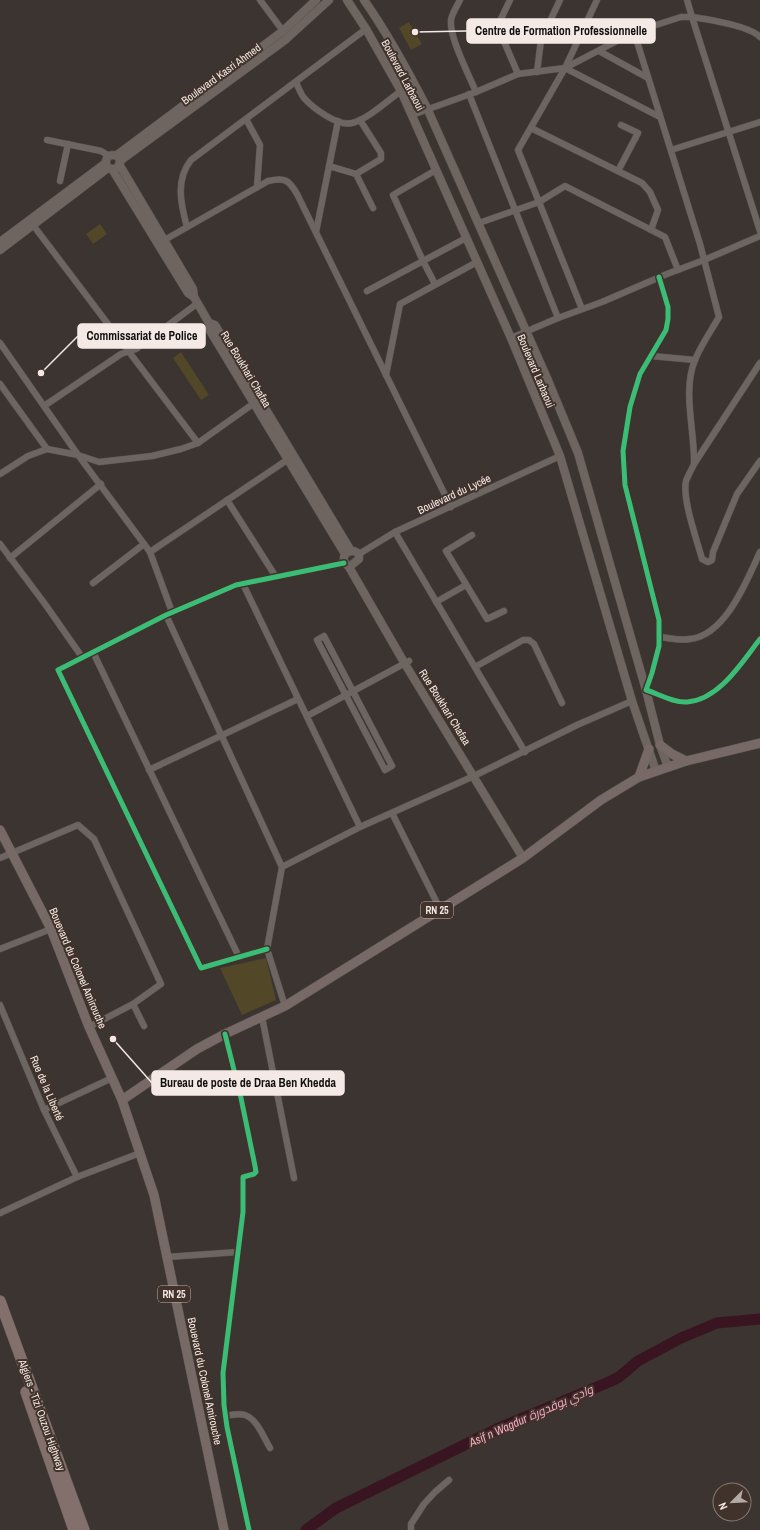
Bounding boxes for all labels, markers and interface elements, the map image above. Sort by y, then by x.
callout: Centre de Formation Professionnelle [467,19,655,43]
text: Centre de Formation Professionnelle [475,23,647,39]
street label: Boulevard Larbaoui [378,37,428,113]
street label: Boulevard Kasri Ahmed [179,40,263,108]
callout: Commissariat de Police [78,324,205,348]
text: Commissariat de Police [86,328,198,344]
street label: Rue Boukhari Chafaa [218,328,274,410]
street label: Boulevard Larbaoui [514,332,558,410]
street label: Boulevard du Lycée [415,471,493,517]
street label: Rue Boukhari Chafaa [416,667,474,747]
road number: RN 25 [421,902,453,918]
street label: Bouevard du Colonel Amirouche [46,905,110,1031]
street label: Rue de la Liberté [27,1053,67,1123]
callout: Bureau de poste de Draa Ben Khedda [152,1071,344,1095]
text: Bureau de poste de Draa Ben Khedda [160,1075,337,1091]
road number: RN 25 [158,1286,190,1302]
street label: Bouevard du Colonel Amirouche [185,1316,225,1446]
street label: Algiers - Tizi Ouzou Highway [15,1356,69,1473]
water label: Asif n Wagdur وادي بوقدورة [465,1381,598,1453]
north arrow [712,1482,752,1522]
text: N [715,1500,731,1512]

